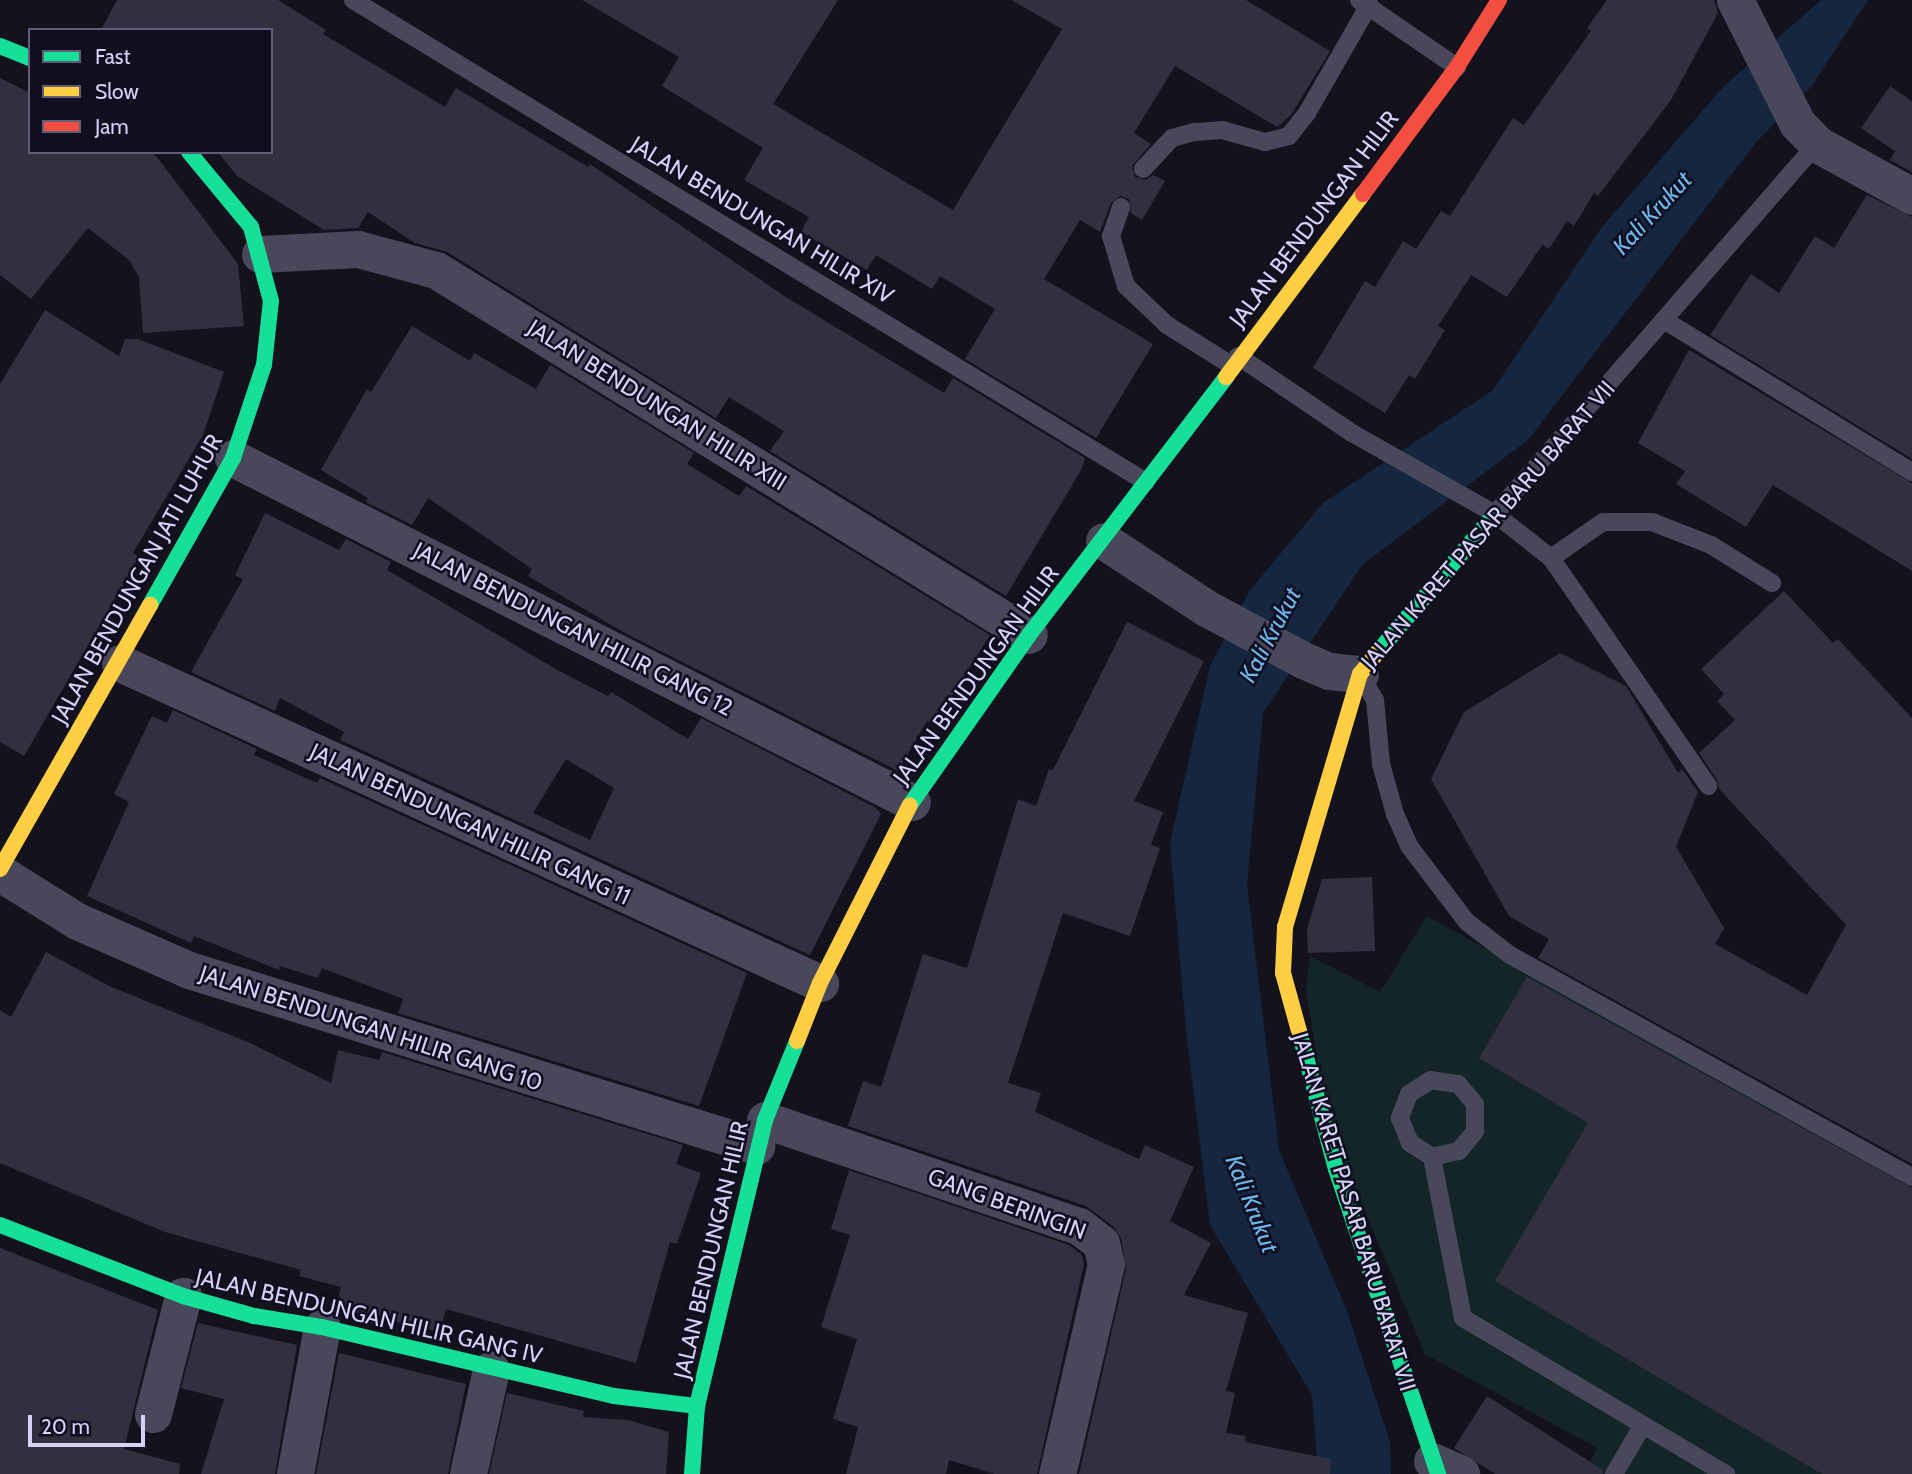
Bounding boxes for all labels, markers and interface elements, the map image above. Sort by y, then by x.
legend [28,28,273,154]
text: Fast [95,44,131,69]
text: Slow [95,79,139,104]
street label: JALAN BENDUNGAN HILIR [1224,105,1404,333]
text: Jam [95,114,129,139]
street label: JALAN BENDUNGAN HILIR XIV [625,130,899,310]
water label: Kali Krukut [1606,166,1698,260]
street label: JALAN BENDUNGAN HILIR XIII [522,314,792,496]
street label: JALAN KARET PASAR BARU BARAT VII [1355,375,1621,675]
street label: JALAN BENDUNGAN JATI LUHUR [46,429,228,729]
street label: JALAN BENDUNGAN HILIR GANG 12 [409,536,737,722]
street label: JALAN BENDUNGAN HILIR [887,560,1065,790]
water label: Kali Krukut [1233,583,1307,687]
street label: JALAN BENDUNGAN HILIR GANG 11 [305,737,635,911]
street label: JALAN BENDUNGAN HILIR GANG 10 [196,959,546,1097]
street label: JALAN KARET PASAR BARU BARAT VII [1286,1030,1422,1394]
street label: JALAN BENDUNGAN HILIR [668,1118,754,1382]
water label: Kali Krukut [1219,1151,1285,1257]
street label: GANG BERINGIN [924,1163,1090,1245]
street label: JALAN BENDUNGAN HILIR GANG IV [193,1263,545,1369]
scale bar [32,1400,149,1444]
text: 20 m [41,1414,90,1439]

